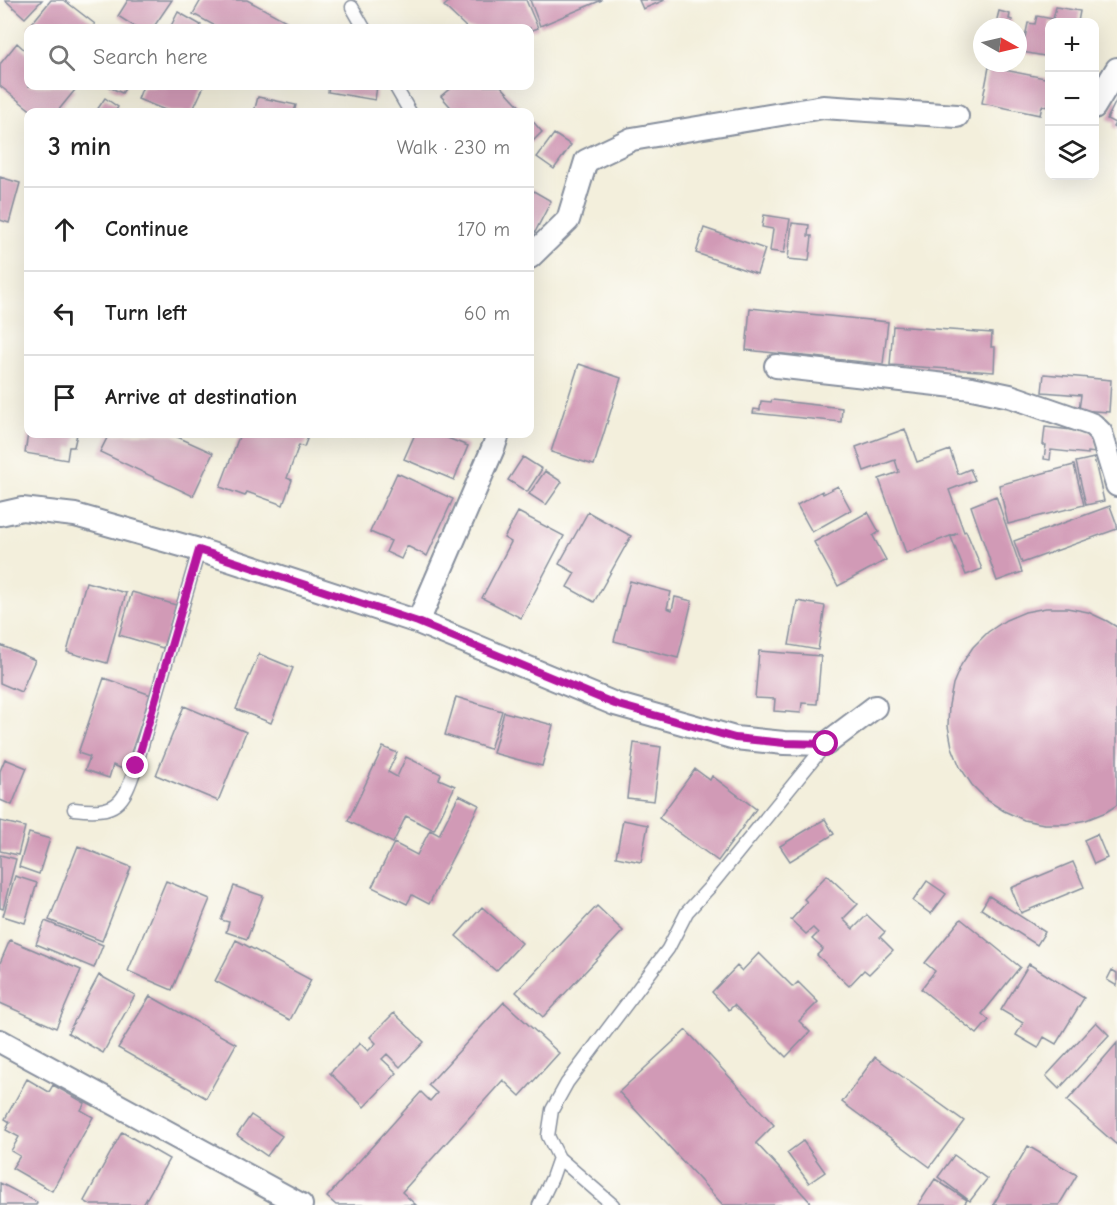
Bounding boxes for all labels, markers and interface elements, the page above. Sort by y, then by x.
north arrow [973,18,1027,72]
map controls [1045,18,1099,180]
button: + [1045,18,1099,72]
search box [24,24,534,90]
icon: search [45,41,78,74]
text: Search here [93,44,208,70]
button: − [1045,72,1099,126]
button: layers [1045,126,1099,180]
text: 3 min [48,132,111,162]
text: Walk · 230 m [397,136,510,159]
icon: ahead [48,213,81,246]
text: Continue [105,216,188,242]
text: 170 m [457,218,510,241]
icon: left [48,297,81,330]
text: Turn left [105,300,187,326]
text: 60 m [464,302,510,325]
icon: arrive [48,381,81,414]
text: Arrive at destination [105,384,297,410]
route start [812,730,838,756]
route end [122,752,148,778]

